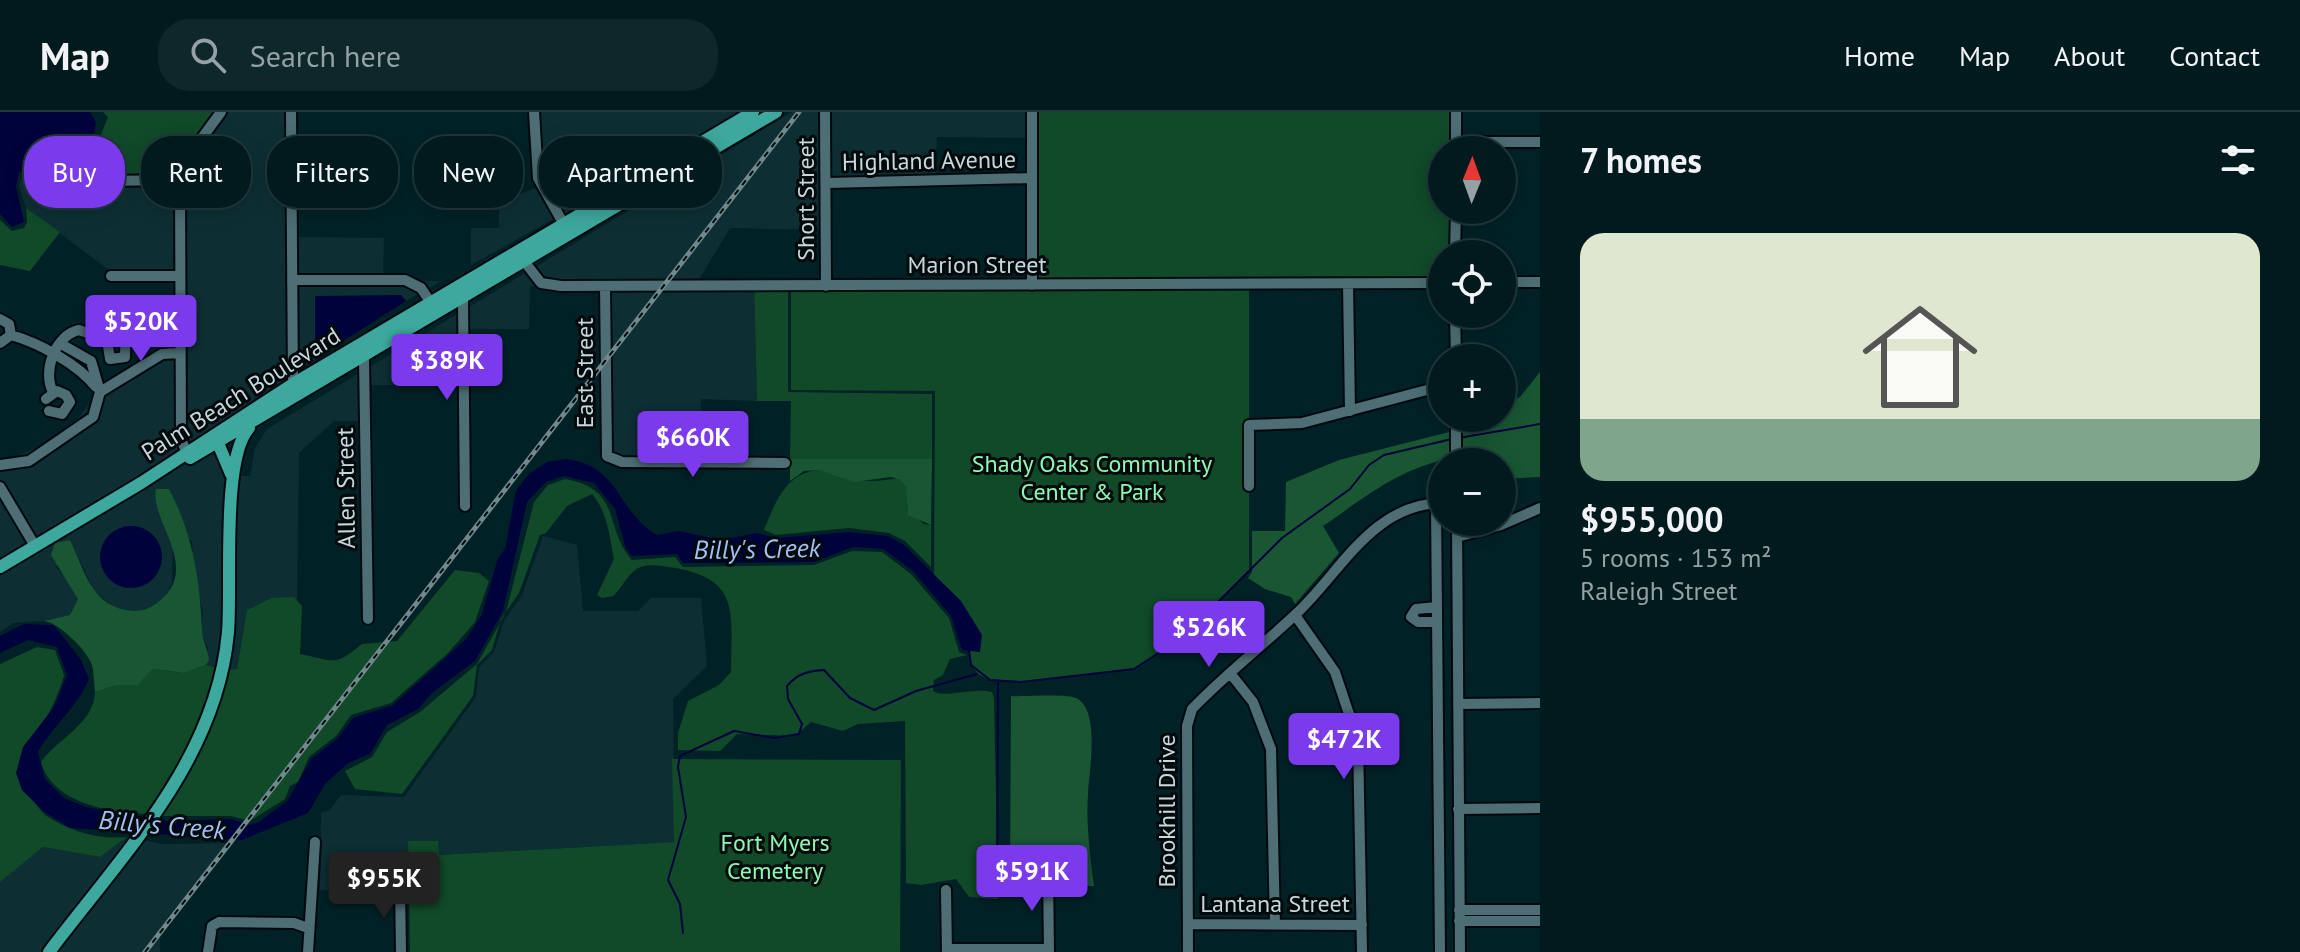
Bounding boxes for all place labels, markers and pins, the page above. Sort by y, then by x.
pin: $520K [85,295,197,363]
pin: $389K [391,334,503,402]
pin: $660K [637,411,749,479]
pin: $526K [1153,601,1265,669]
pin: $472K [1288,713,1400,781]
pin: $591K [976,845,1088,913]
pin: $955K [328,852,440,920]

